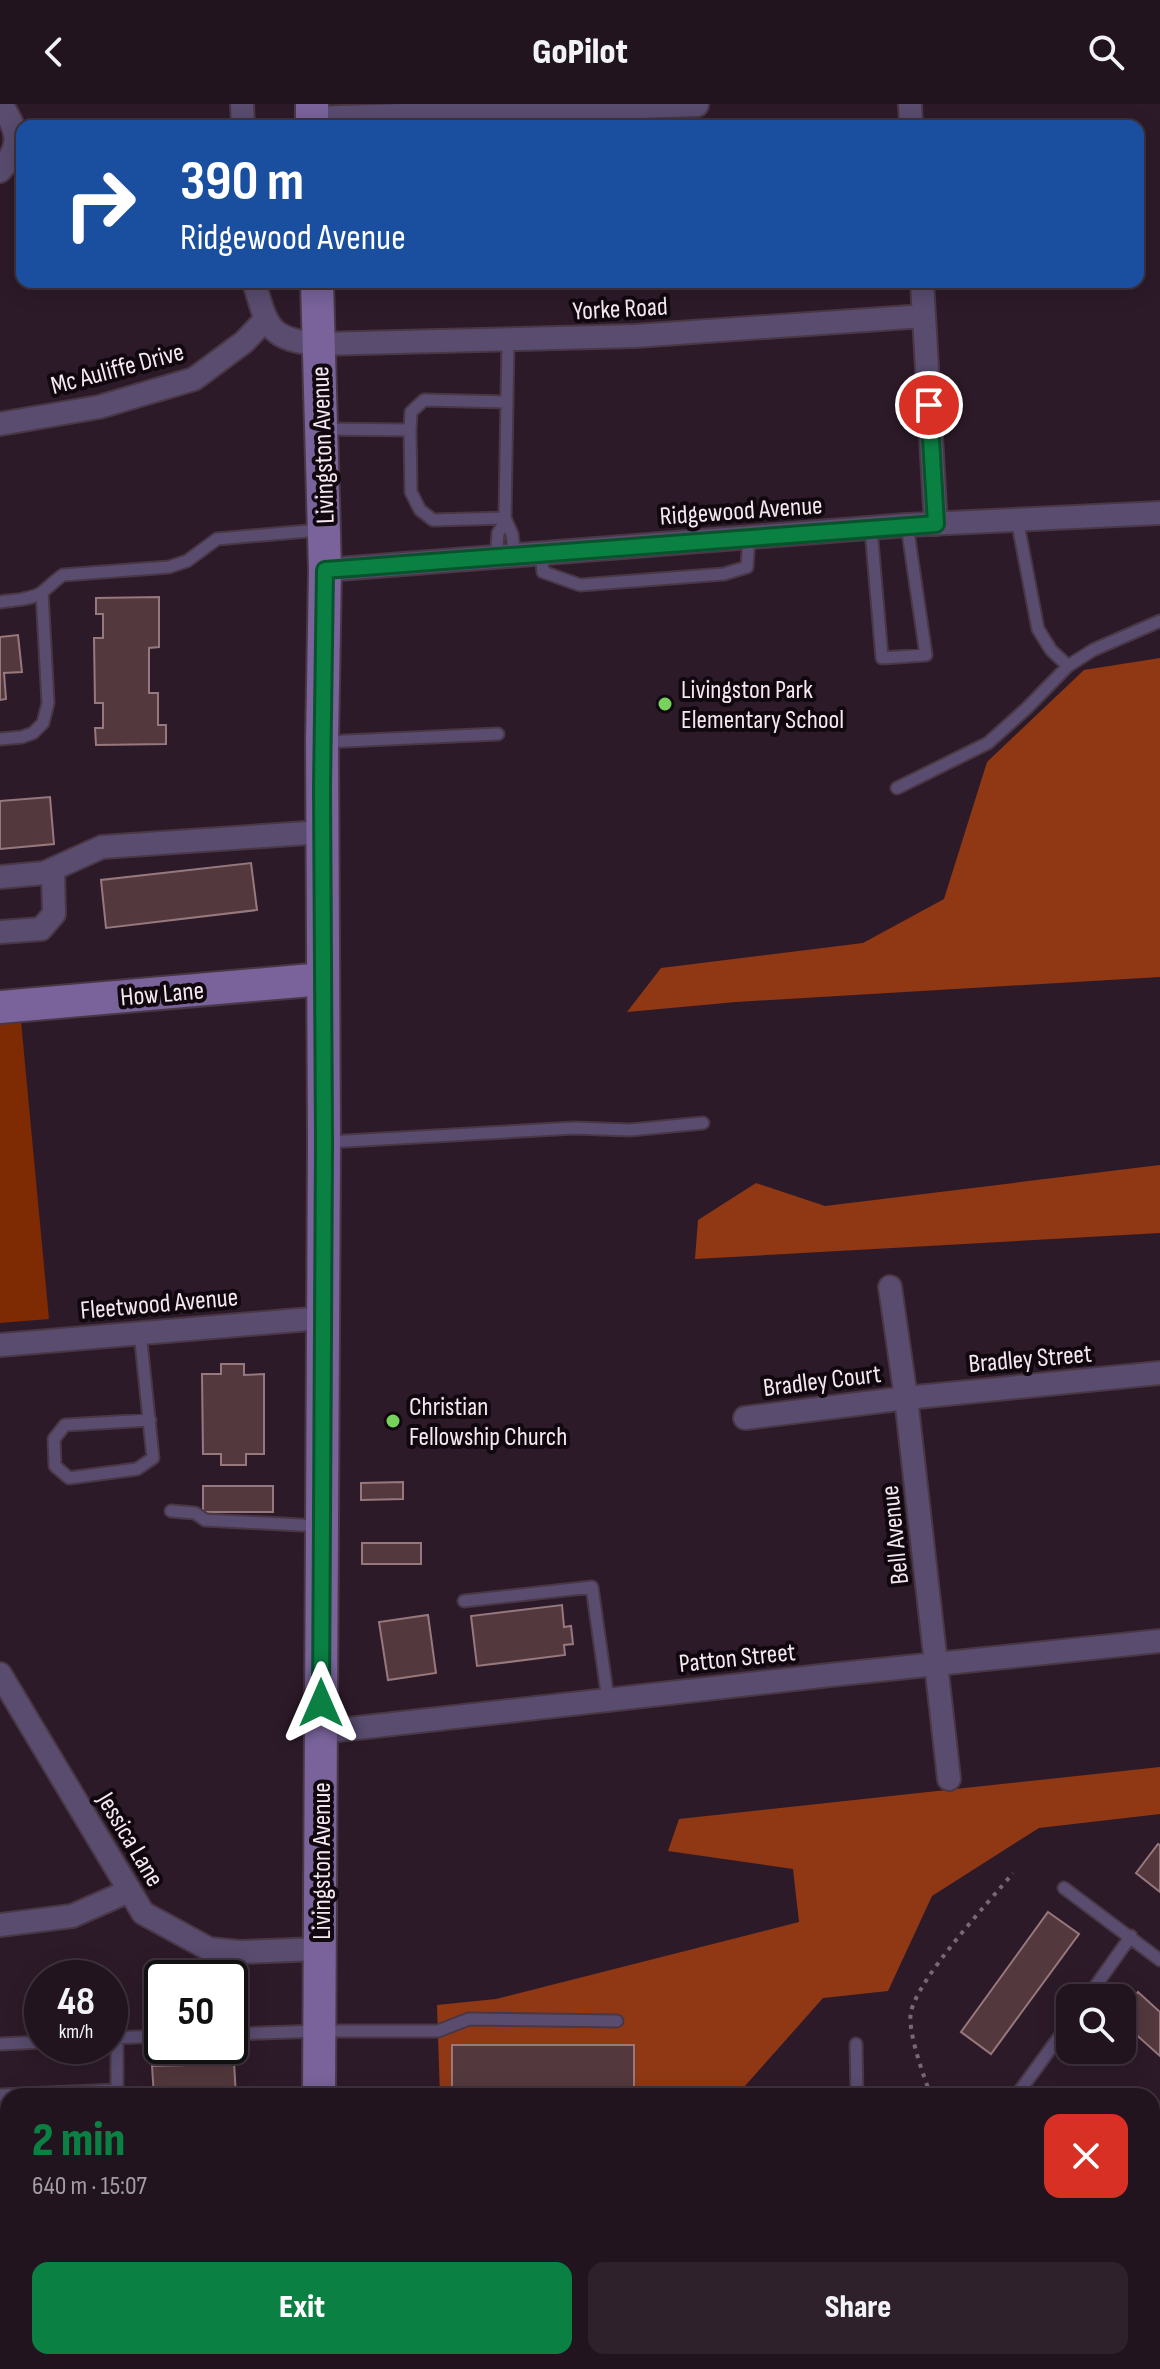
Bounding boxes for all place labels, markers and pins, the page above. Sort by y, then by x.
pin [895,371,963,439]
place label: Livingston Park Elementary School [681,675,844,736]
marker: Livingston Park Elementary School [656,695,674,713]
place label: Christian Fellowship Church [409,1392,567,1453]
marker: Christian Fellowship Church [384,1412,402,1430]

